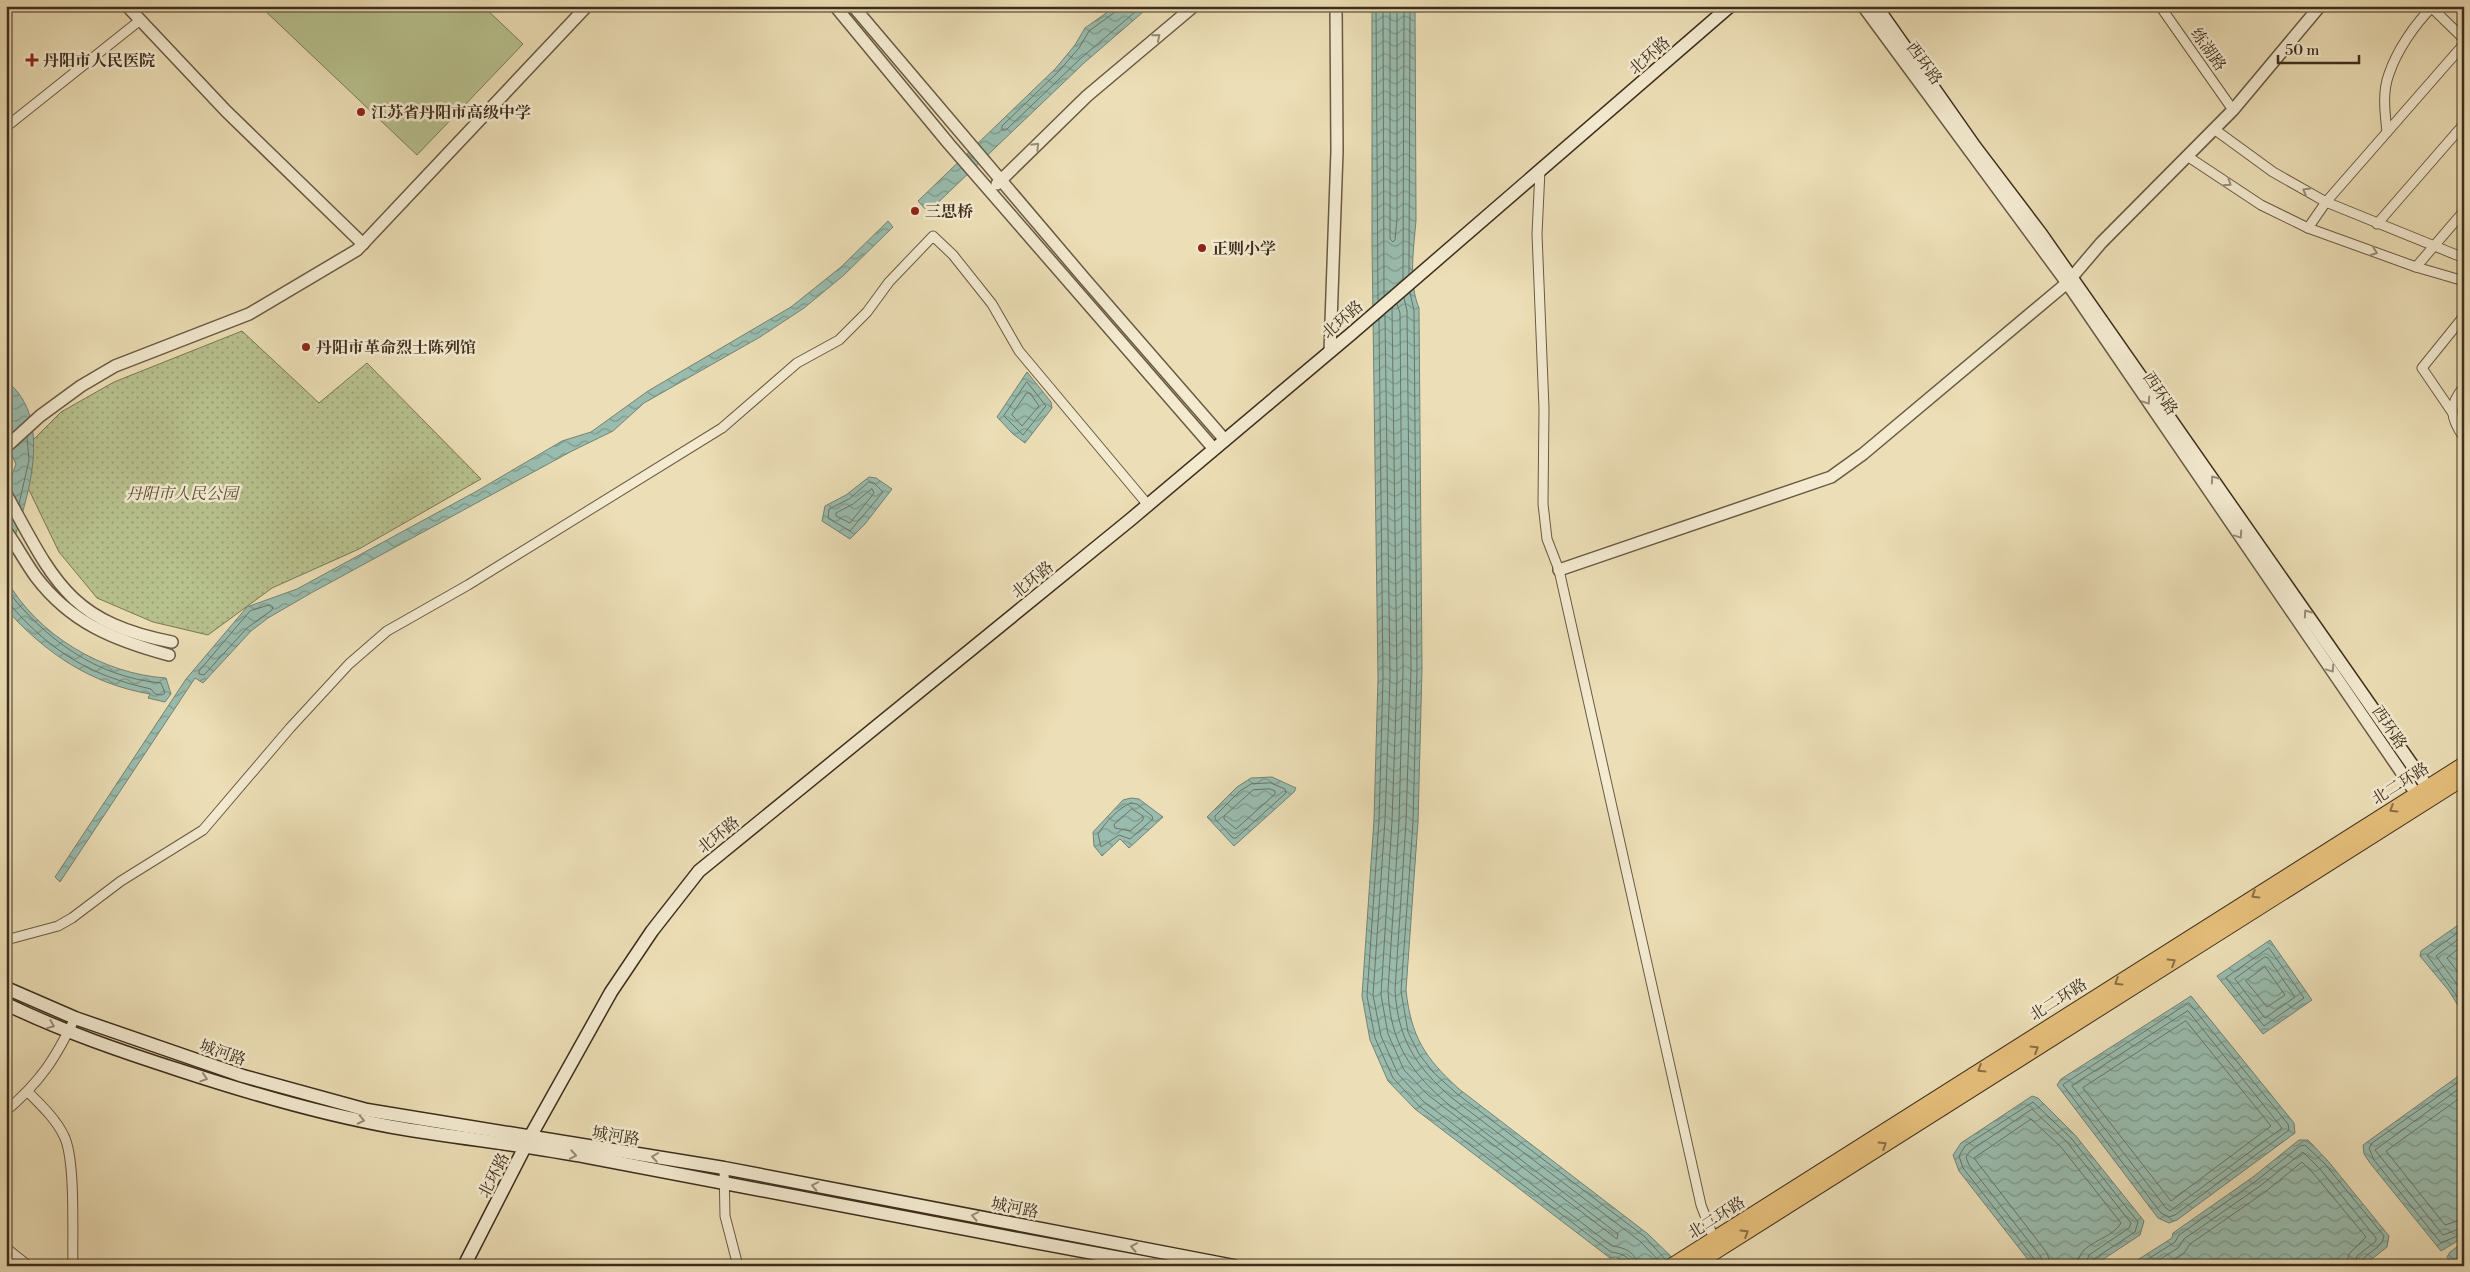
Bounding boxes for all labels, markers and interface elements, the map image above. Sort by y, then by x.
street label: 练湖路 [2186,24,2230,75]
street label: 北环路 [1625,32,1674,79]
scale bar [2278,32,2359,64]
one-way arrow [1151,35,1160,43]
street label: 西环路 [1902,38,1946,89]
text: 50 m [2285,41,2319,60]
place label: 丹阳市人民医院 [43,51,155,71]
marker: 丹阳市人民医院 [25,53,39,67]
place label: 江苏省丹阳市高级中学 [371,103,531,123]
marker: 江苏省丹阳市高级中学 [355,106,367,118]
one-way arrow [1030,143,1039,152]
one-way arrow [2222,177,2232,186]
one-way arrow [2303,187,2312,197]
place label: 三思桥 [925,202,973,222]
marker: 三思桥 [909,205,921,217]
place label: 正则小学 [1212,239,1276,259]
marker: 正则小学 [1196,242,1208,254]
one-way arrow [2370,246,2378,256]
street label: 北环路 [1318,296,1367,343]
place label: 丹阳市革命烈士陈列馆 [316,338,476,358]
marker: 丹阳市革命烈士陈列馆 [300,341,312,353]
street label: 西环路 [2138,368,2182,419]
one-way arrow [2141,395,2150,405]
one-way arrow [2211,476,2220,485]
park label: 丹阳市人民公园 [126,484,241,504]
one-way arrow [2233,529,2242,539]
street label: 北环路 [1008,557,1058,603]
one-way arrow [2304,609,2313,619]
one-way arrow [2325,664,2334,673]
street label: 西环路 [2367,702,2411,753]
street label: 北二环路 [2368,758,2433,809]
one-way arrow [2390,802,2399,812]
street label: 北环路 [694,812,744,858]
one-way arrow [2252,889,2261,899]
one-way arrow [2166,958,2175,968]
street label: 北二环路 [2026,974,2091,1025]
one-way arrow [2114,976,2124,985]
one-way arrow [46,1019,54,1029]
street label: 城河路 [197,1036,249,1070]
one-way arrow [2029,1046,2038,1055]
one-way arrow [1977,1063,1986,1072]
one-way arrow [199,1072,208,1082]
one-way arrow [357,1114,365,1125]
street label: 城河路 [591,1122,641,1150]
one-way arrow [1877,1142,1886,1152]
one-way arrow [569,1149,577,1159]
street label: 北环路 [474,1150,514,1201]
one-way arrow [651,1153,659,1163]
one-way arrow [811,1181,819,1191]
street label: 北二环路 [1684,1192,1749,1243]
street label: 城河路 [989,1194,1040,1222]
one-way arrow [970,1211,979,1222]
one-way arrow [1740,1229,1749,1239]
one-way arrow [1130,1242,1139,1252]

